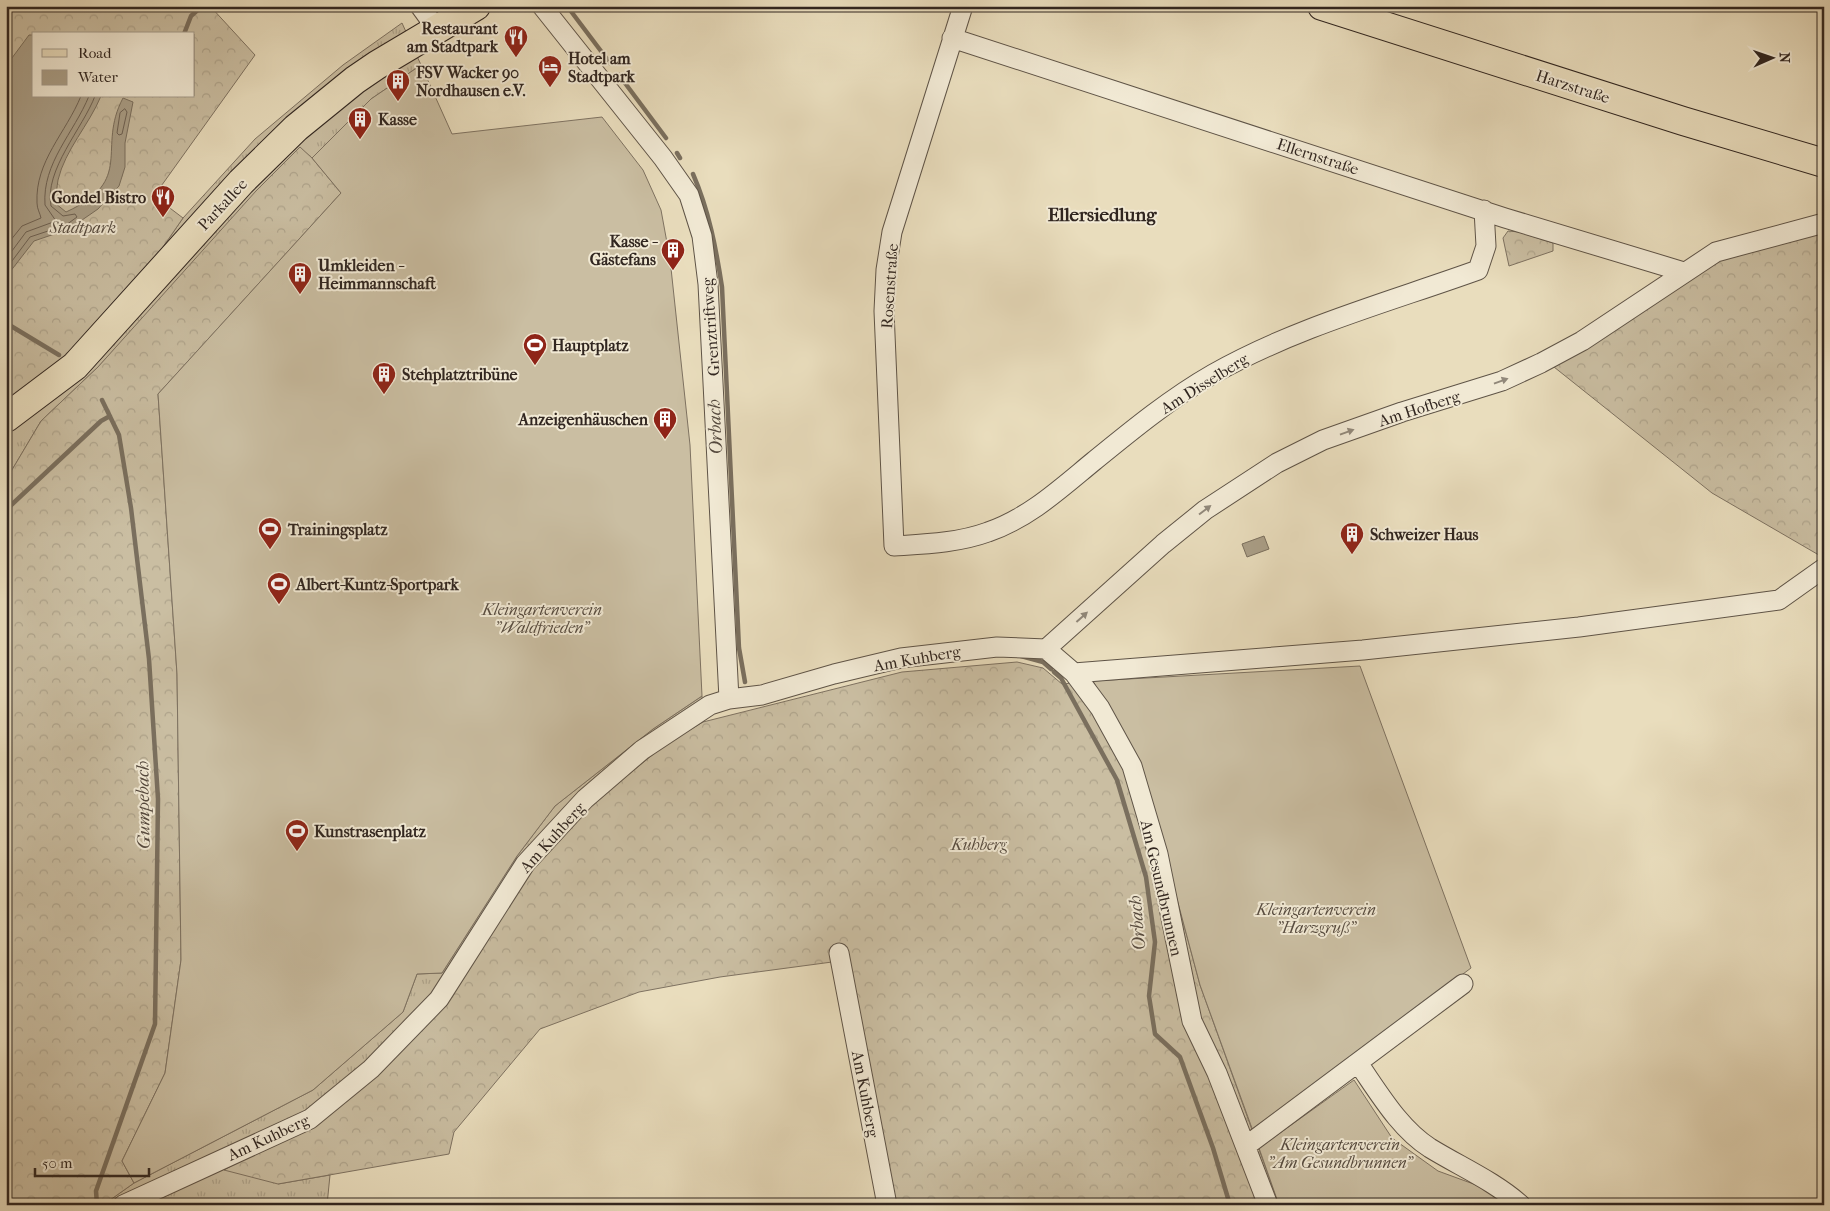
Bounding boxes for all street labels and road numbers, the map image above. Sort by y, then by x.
street label: Harzstraße [1534,66,1612,107]
street label: Ellernstraße [1274,134,1361,179]
street label: Parkallee [194,174,251,234]
street label: Rosenstraße [877,243,902,329]
street label: Grenztriftweg [698,277,723,377]
street label: Am Disselberg [1156,349,1252,418]
street label: Am Hofberg [1375,386,1463,431]
street label: Am Kuhberg [871,641,962,676]
street label: Am Kuhberg [515,798,589,877]
street label: Am Gesundbrunnen [1136,817,1187,959]
street label: Am Kuhberg [848,1048,883,1140]
street label: Am Kuhberg [223,1110,312,1165]

